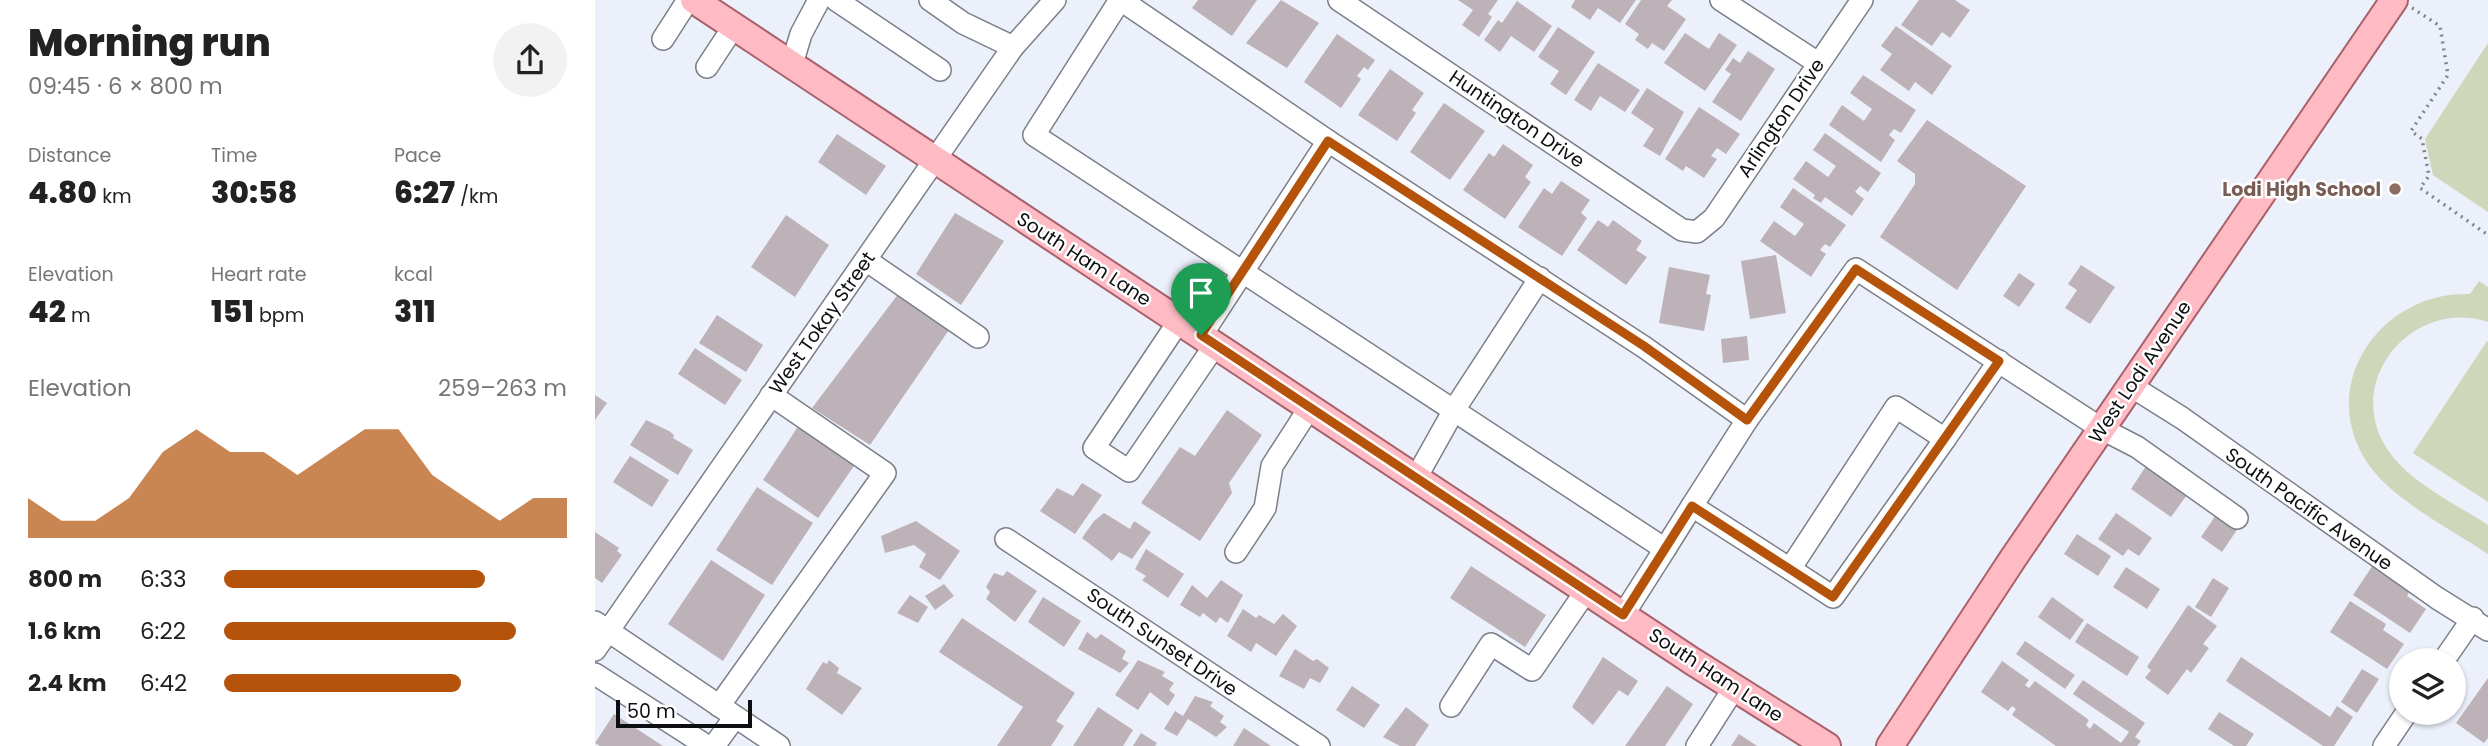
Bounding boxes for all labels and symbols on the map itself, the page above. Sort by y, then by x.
street label: Arlington Drive [1731,53,1831,183]
street label: Huntington Drive [1444,64,1590,174]
place label: Lodi High School [2222,176,2381,203]
marker: Lodi High School [2387,181,2403,197]
street label: South Ham Lane [1012,205,1156,313]
street label: West Tokay Street [763,246,881,400]
pin [1171,263,1231,335]
street label: West Lodi Avenue [2082,295,2198,449]
street label: South Pacific Avenue [2220,441,2398,577]
street label: South Sunset Drive [1081,581,1243,703]
street label: South Ham Lane [1644,621,1788,729]
scale bar [616,697,753,729]

